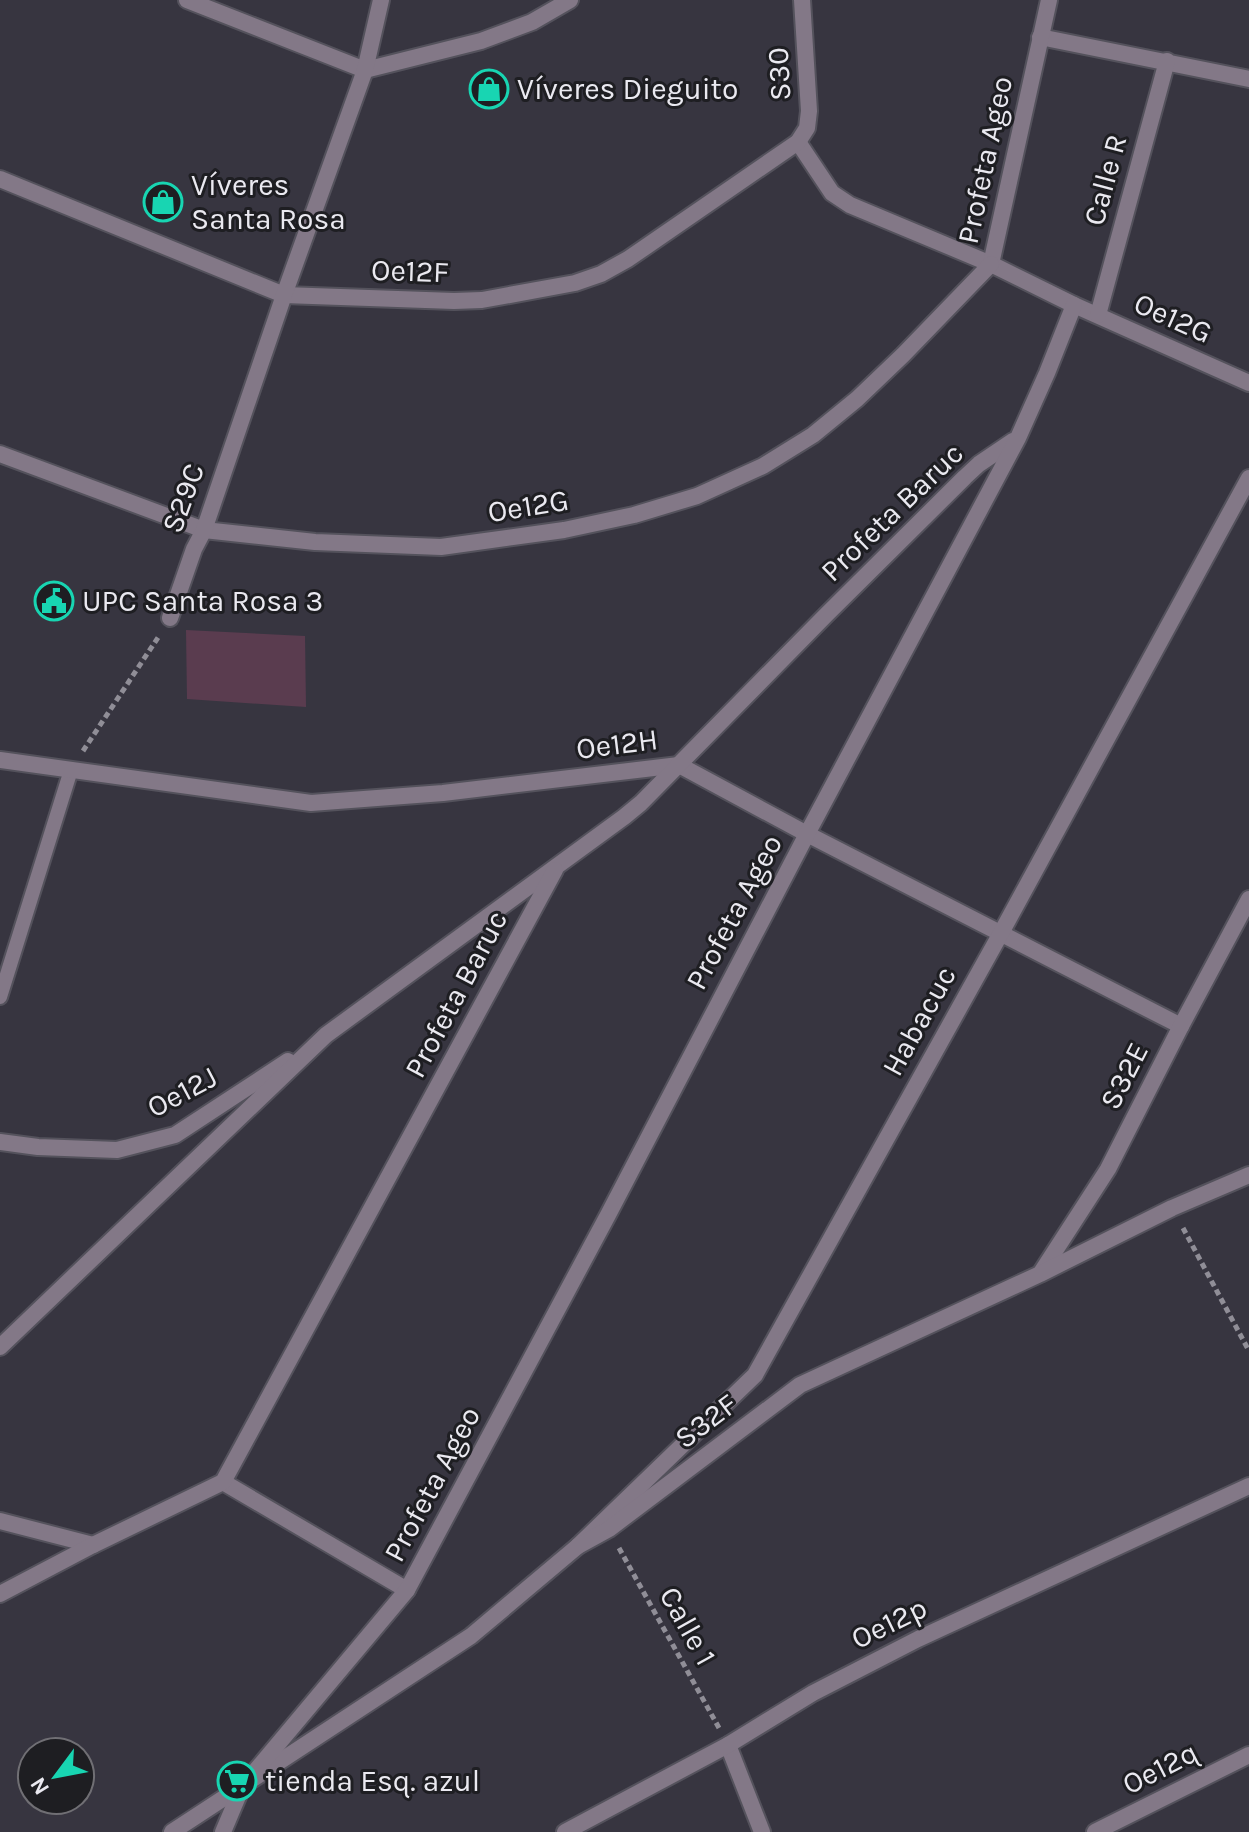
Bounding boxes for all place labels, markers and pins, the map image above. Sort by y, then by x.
shop icon: Víveres Dieguito [468,68,510,110]
place label: Víveres Dieguito [517,71,738,107]
place label: Víveres Santa Rosa [191,167,346,237]
shop icon: Víveres Santa Rosa [142,181,184,223]
public building icon: UPC Santa Rosa 3 [33,580,75,622]
place label: UPC Santa Rosa 3 [82,583,323,619]
supermarket icon: tienda Esq. azul [216,1760,258,1802]
place label: tienda Esq. azul [265,1763,480,1799]

